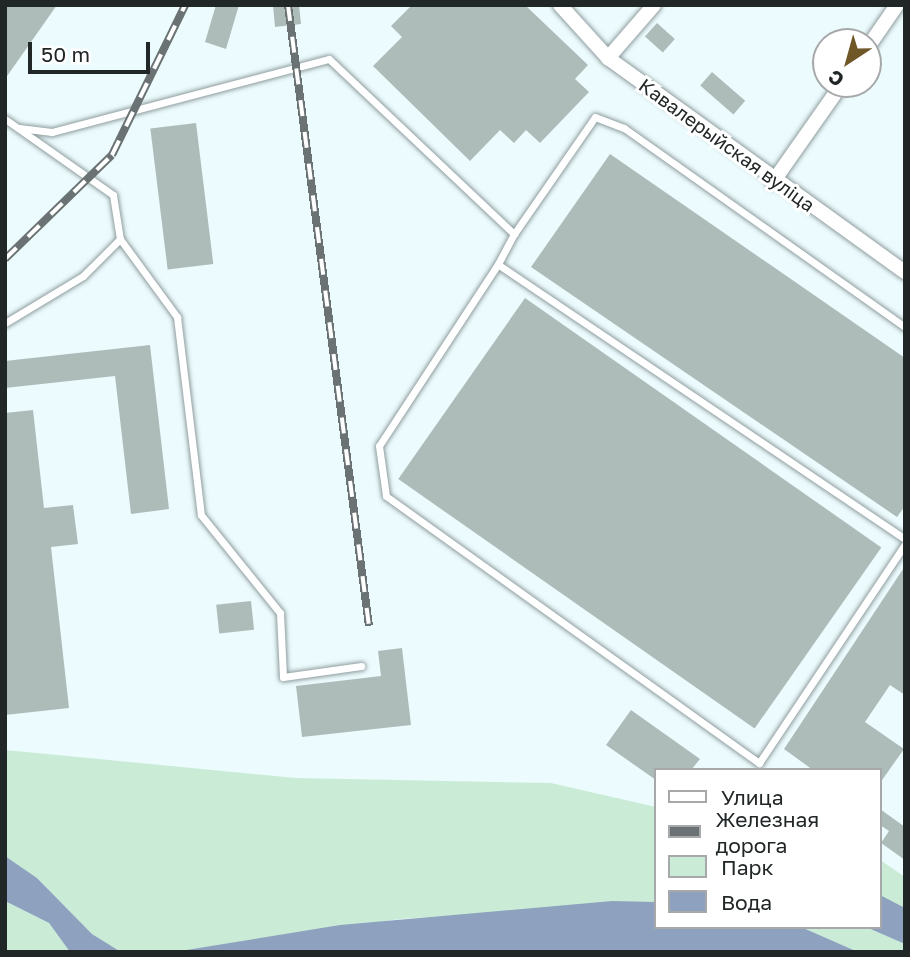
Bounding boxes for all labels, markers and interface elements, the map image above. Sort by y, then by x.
scale bar [32,28,154,72]
north arrow [812,28,882,98]
text: 50 m [41,41,90,67]
text: С [823,66,848,92]
street label: Кавалерыйская вуліца [635,74,819,216]
legend [654,768,882,929]
text: Улица [721,784,784,810]
text: Железная дорога [715,806,819,858]
text: Парк [721,854,774,880]
text: Вода [721,889,772,915]

